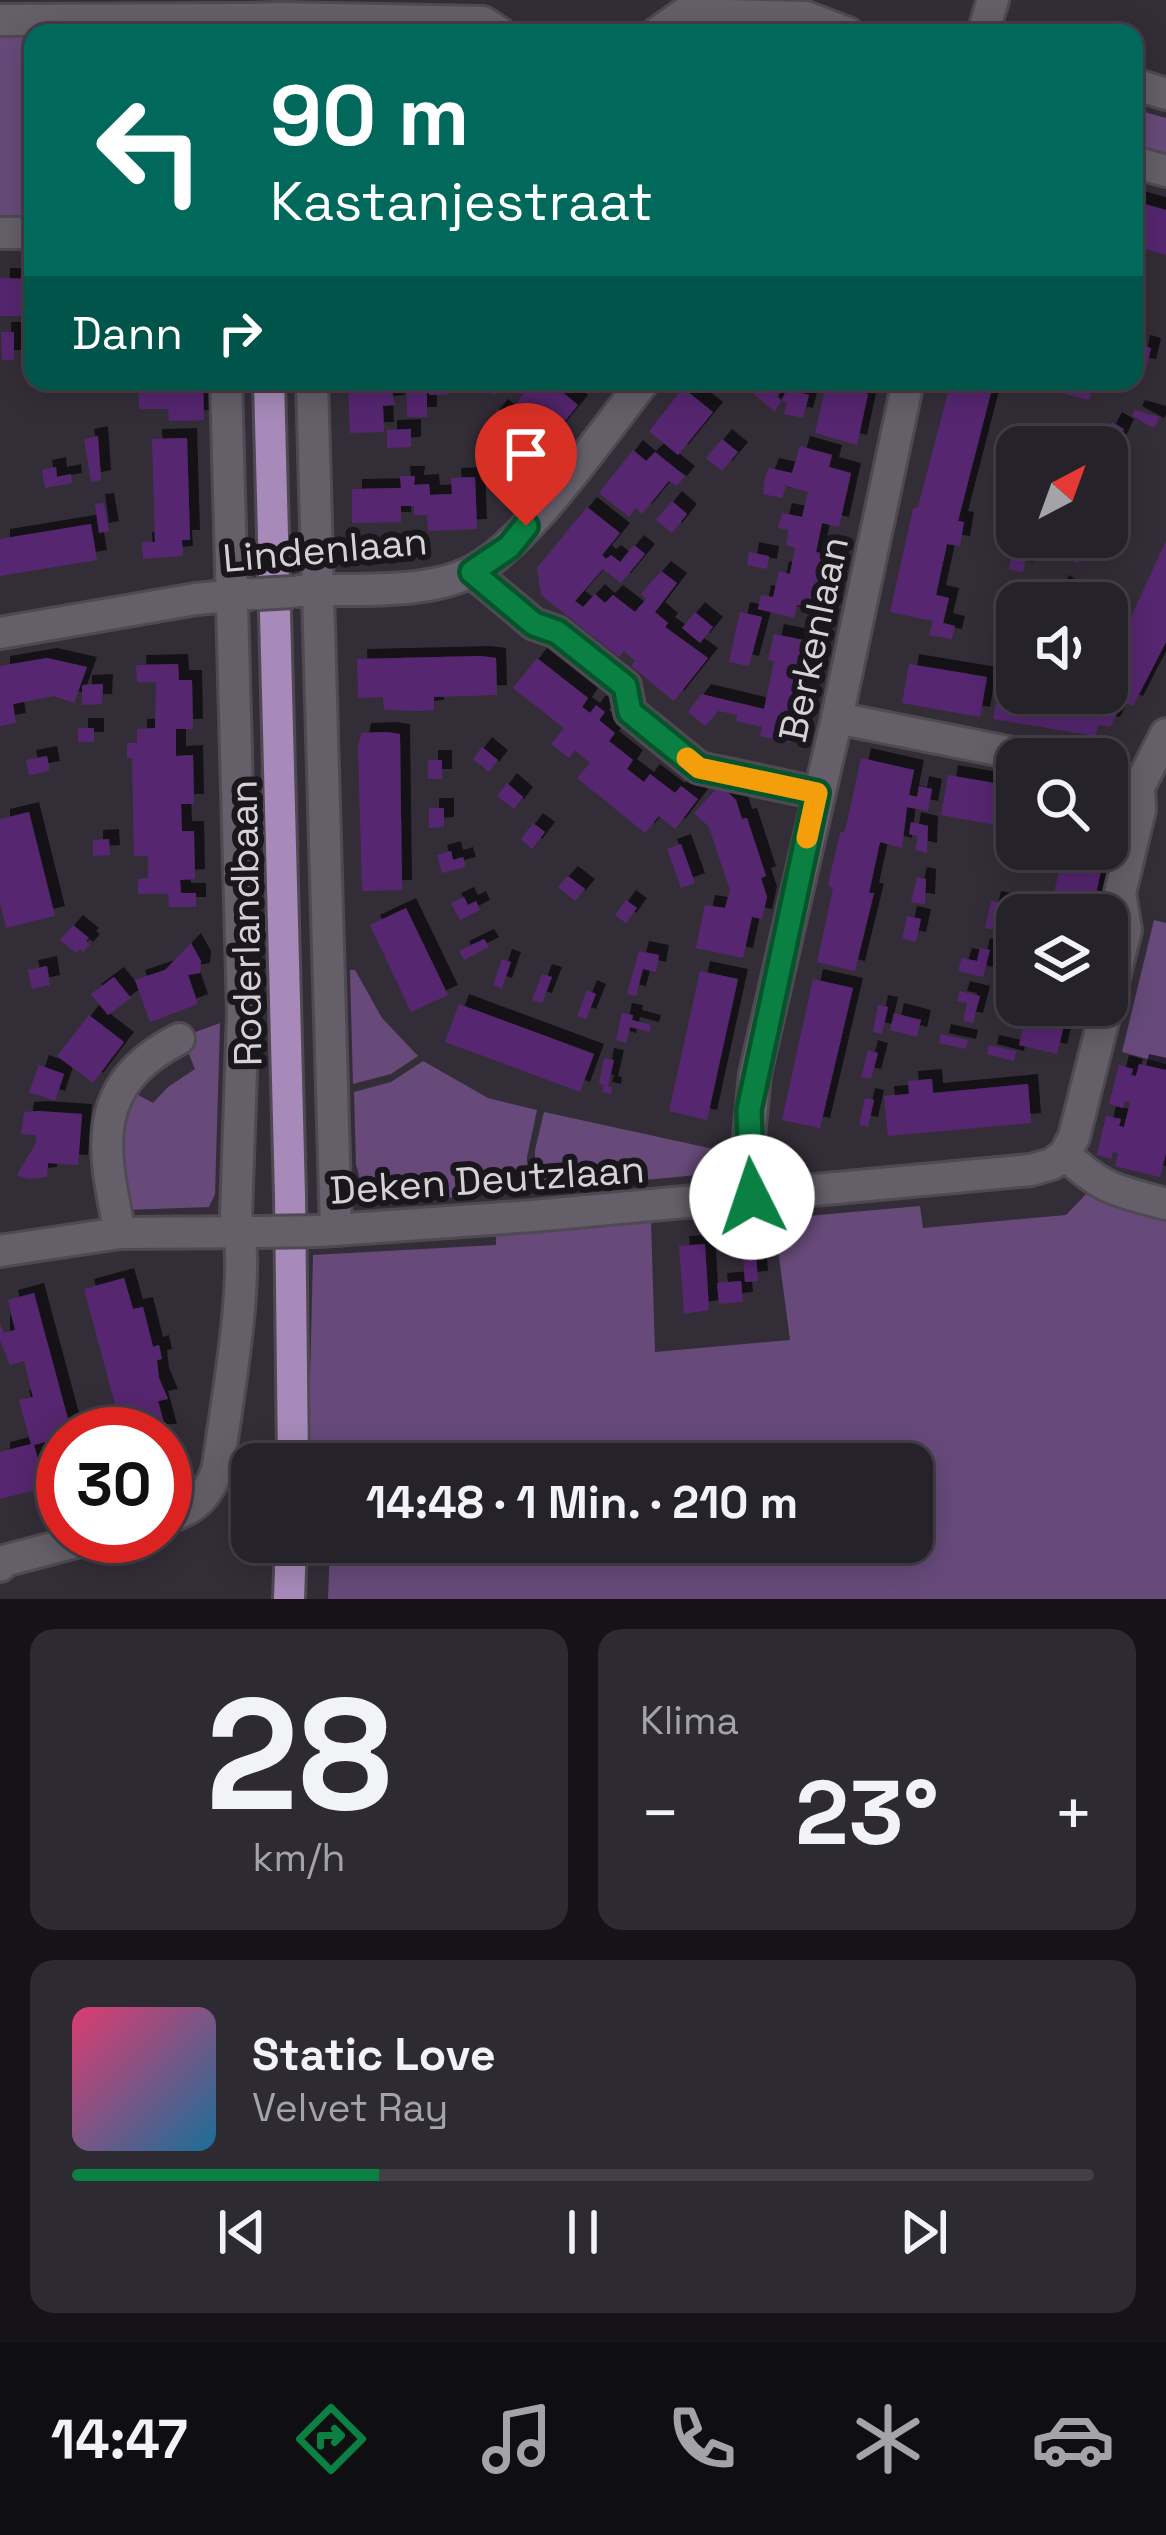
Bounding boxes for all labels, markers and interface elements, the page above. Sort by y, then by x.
text: 90 m [270,62,469,170]
icon: left [72,72,228,228]
text: Kastanjestraat [270,167,653,236]
icon: right [207,300,273,366]
text: Dann [72,305,183,362]
pin [475,403,577,526]
icon: arrive [493,421,559,487]
north arrow [996,426,1128,558]
map controls [996,426,1128,1026]
street label: Lindenlaan [221,516,429,583]
street label: Berkenlaan [768,532,859,746]
button: sound [996,582,1128,714]
button: search [996,738,1128,870]
street label: Roderlandbaan [219,779,272,1067]
button: layers [996,894,1128,1026]
position arrow [689,1134,815,1260]
street label: Deken Deutzlaan [328,1144,646,1215]
speed limit sign: 30 [36,1407,192,1563]
text: 14:48 · 1 Min. · 210 m [366,1474,798,1531]
text: 28 [206,1655,392,1855]
text: Klima [640,1696,739,1745]
text: 23° [795,1755,939,1870]
text: − [640,1771,681,1855]
text: + [1053,1771,1094,1855]
text: km/h [253,1833,345,1882]
text: Static Love [252,2026,496,2083]
text: Velvet Ray [252,2083,448,2132]
icon: previous [209,2199,275,2265]
icon: pause [550,2199,616,2265]
icon: next [891,2199,957,2265]
icon: directions [289,2397,373,2481]
icon: music [475,2397,559,2481]
icon: phone [660,2397,744,2481]
icon: climate [846,2397,930,2481]
icon: car [1031,2397,1115,2481]
text: 14:47 [51,2405,188,2474]

